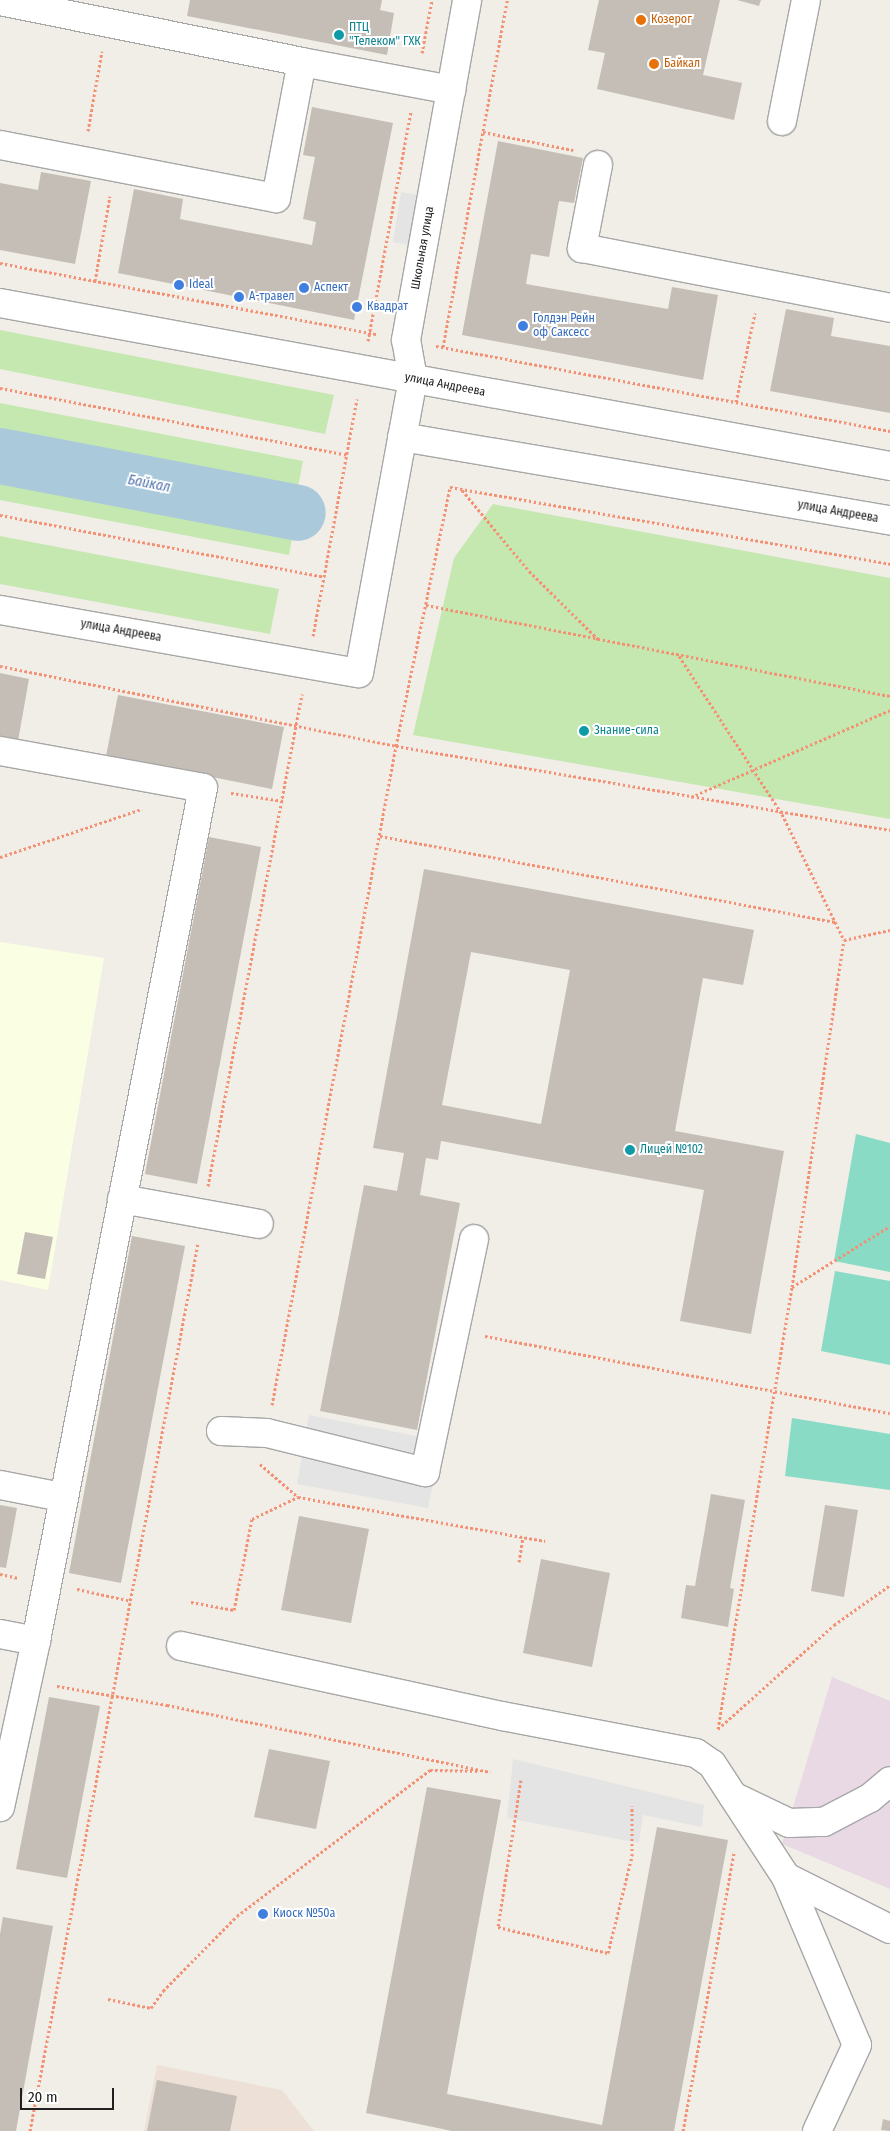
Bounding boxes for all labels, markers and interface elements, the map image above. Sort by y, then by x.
place label: Козерог [651,13,692,27]
marker: Козерог [635,14,647,26]
place label: ПТЦ "Телеком" ГХК [349,21,421,49]
marker: ПТЦ "Телеком" ГХК [333,29,345,41]
place label: Байкал [664,57,700,71]
marker: Байкал [648,58,660,70]
street label: Школьная улица [409,205,437,291]
place label: Ideal [189,278,213,292]
marker: Ideal [173,279,185,291]
place label: Аспект [314,281,348,295]
marker: Аспект [298,282,310,294]
place label: А-травел [249,290,294,304]
marker: А-травел [233,291,245,303]
place label: Квадрат [367,300,408,314]
marker: Квадрат [351,301,363,313]
place label: Голдэн Рейн оф Саксесс [533,312,595,340]
marker: Голдэн Рейн оф Саксесс [517,320,529,332]
street label: улица Андреева [404,370,486,400]
water label: Байкал [126,472,172,496]
street label: улица Андреева [797,498,879,526]
street label: улица Андреева [80,617,162,645]
place label: Знание-сила [594,724,659,738]
marker: Знание-сила [578,725,590,737]
place label: Лицей №102 [640,1143,703,1157]
marker: Лицей №102 [624,1144,636,1156]
place label: Киоск №50а [273,1907,335,1921]
marker: Киоск №50а [257,1908,269,1920]
scale bar [22,2078,116,2110]
text: 20 m [28,2088,58,2106]

